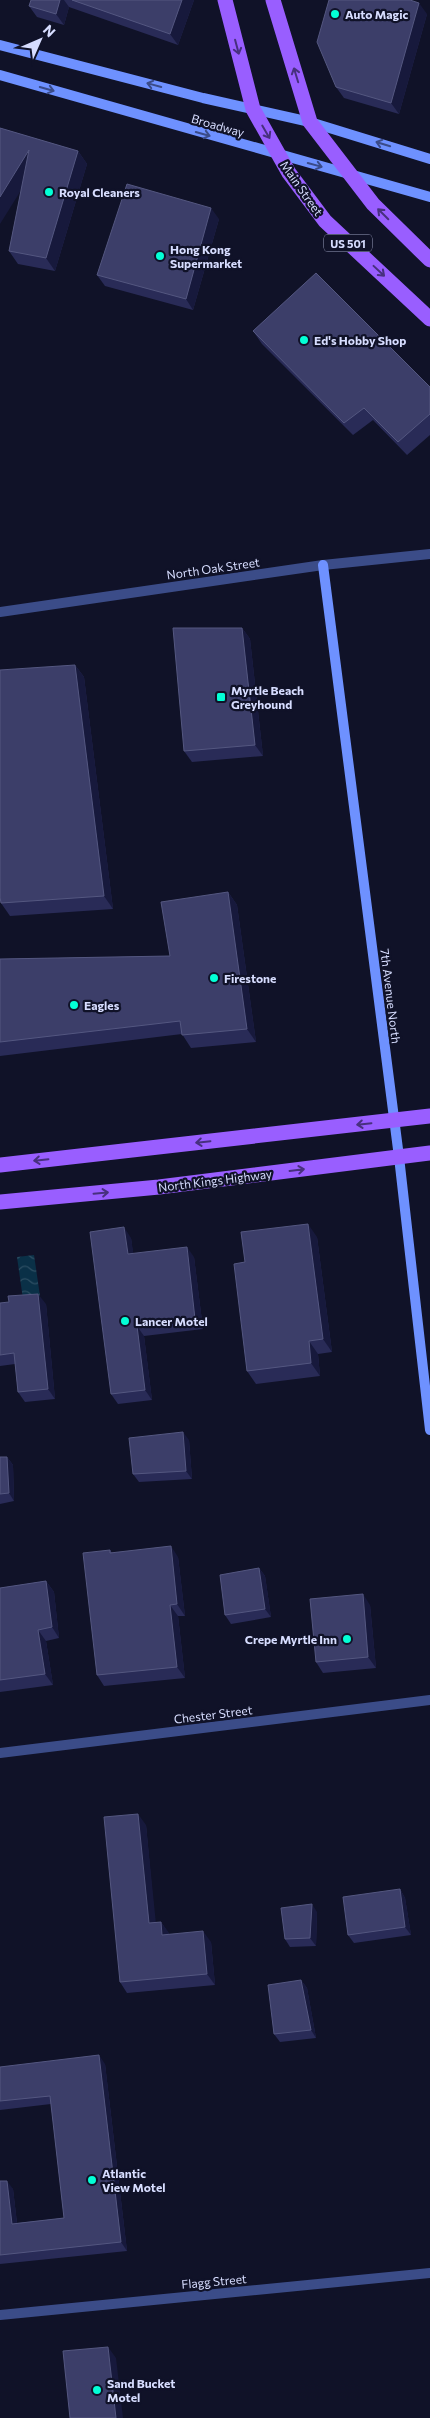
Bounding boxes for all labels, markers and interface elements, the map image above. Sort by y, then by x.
place label: Auto Magic [345,7,409,21]
marker: Auto Magic [329,8,341,20]
north arrow [15,15,65,65]
text: N [40,21,59,40]
one-way arrow [233,39,243,55]
one-way arrow [290,67,300,83]
one-way arrow [147,80,163,90]
one-way arrow [38,84,54,94]
street label: Broadway [190,111,246,139]
one-way arrow [261,125,271,140]
one-way arrow [195,129,211,139]
one-way arrow [376,139,392,149]
street label: Main Street [278,158,326,218]
one-way arrow [307,161,323,170]
place label: Royal Cleaners [59,185,140,199]
marker: Royal Cleaners [43,186,55,198]
one-way arrow [377,208,389,220]
road number: US 501 [324,234,372,252]
place label: Hong Kong Supermarket [170,242,242,270]
marker: Hong Kong Supermarket [154,250,166,262]
one-way arrow [372,265,385,277]
place label: Ed's Hobby Shop [314,333,406,347]
marker: Ed's Hobby Shop [298,334,310,346]
street label: North Oak Street [166,555,261,581]
place label: Myrtle Beach Greyhound [231,683,304,711]
marker: Myrtle Beach Greyhound [215,691,227,703]
street label: 7th Avenue North [378,948,404,1044]
place label: Firestone [224,971,276,985]
marker: Firestone [208,972,220,984]
place label: Eagles [84,998,120,1012]
marker: Eagles [68,999,80,1011]
one-way arrow [356,1119,372,1129]
one-way arrow [195,1137,211,1147]
one-way arrow [34,1155,50,1165]
one-way arrow [289,1165,305,1175]
street label: North Kings Highway [157,1166,273,1194]
one-way arrow [93,1188,109,1198]
place label: Lancer Motel [135,1314,208,1328]
marker: Lancer Motel [119,1315,131,1327]
place label: Crepe Myrtle Inn [245,1632,337,1646]
marker: Crepe Myrtle Inn [341,1633,353,1645]
street label: Chester Street [173,1702,253,1726]
place label: Atlantic View Motel [102,2166,165,2194]
marker: Atlantic View Motel [86,2174,98,2186]
street label: Flagg Street [181,2271,247,2291]
place label: Sand Bucket Motel [107,2376,175,2404]
marker: Sand Bucket Motel [91,2384,103,2396]

